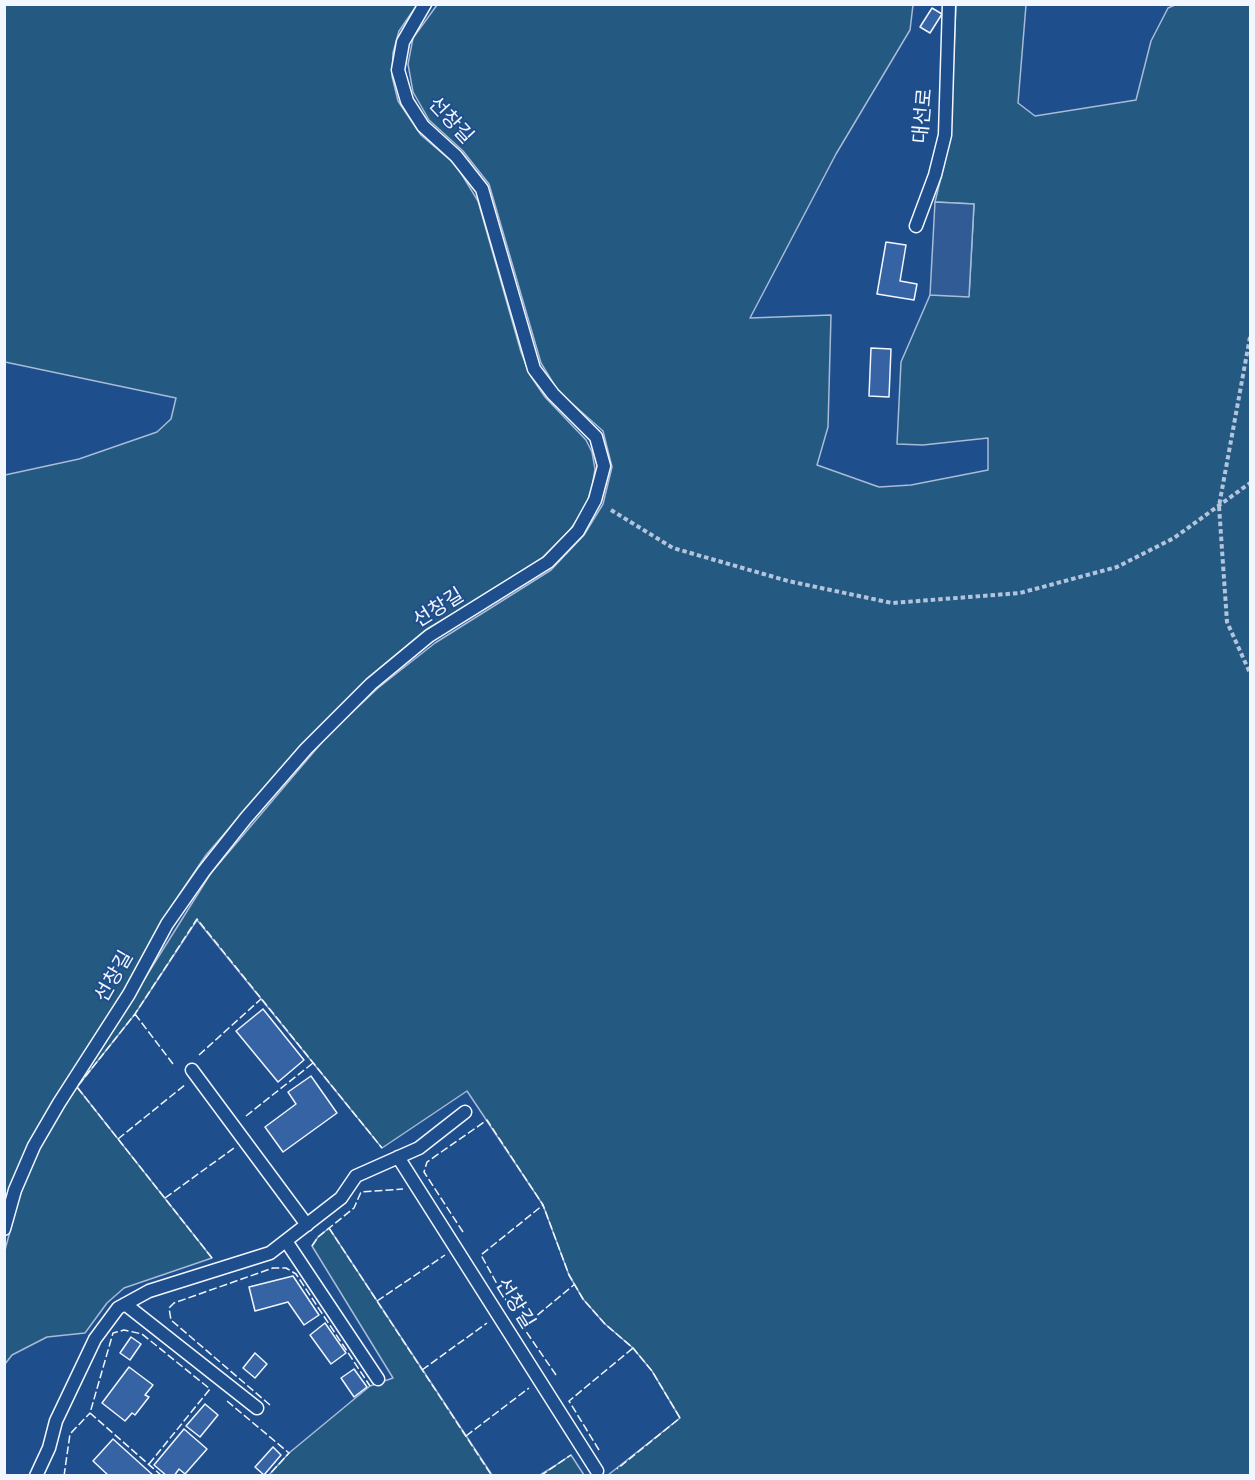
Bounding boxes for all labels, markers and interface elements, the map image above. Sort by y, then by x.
street label: 대선로 [910,87,938,145]
street label: 선창길 [422,93,478,149]
street label: 선창길 [409,584,469,634]
street label: 선창길 [91,947,139,1007]
street label: 선창길 [489,1274,539,1334]

